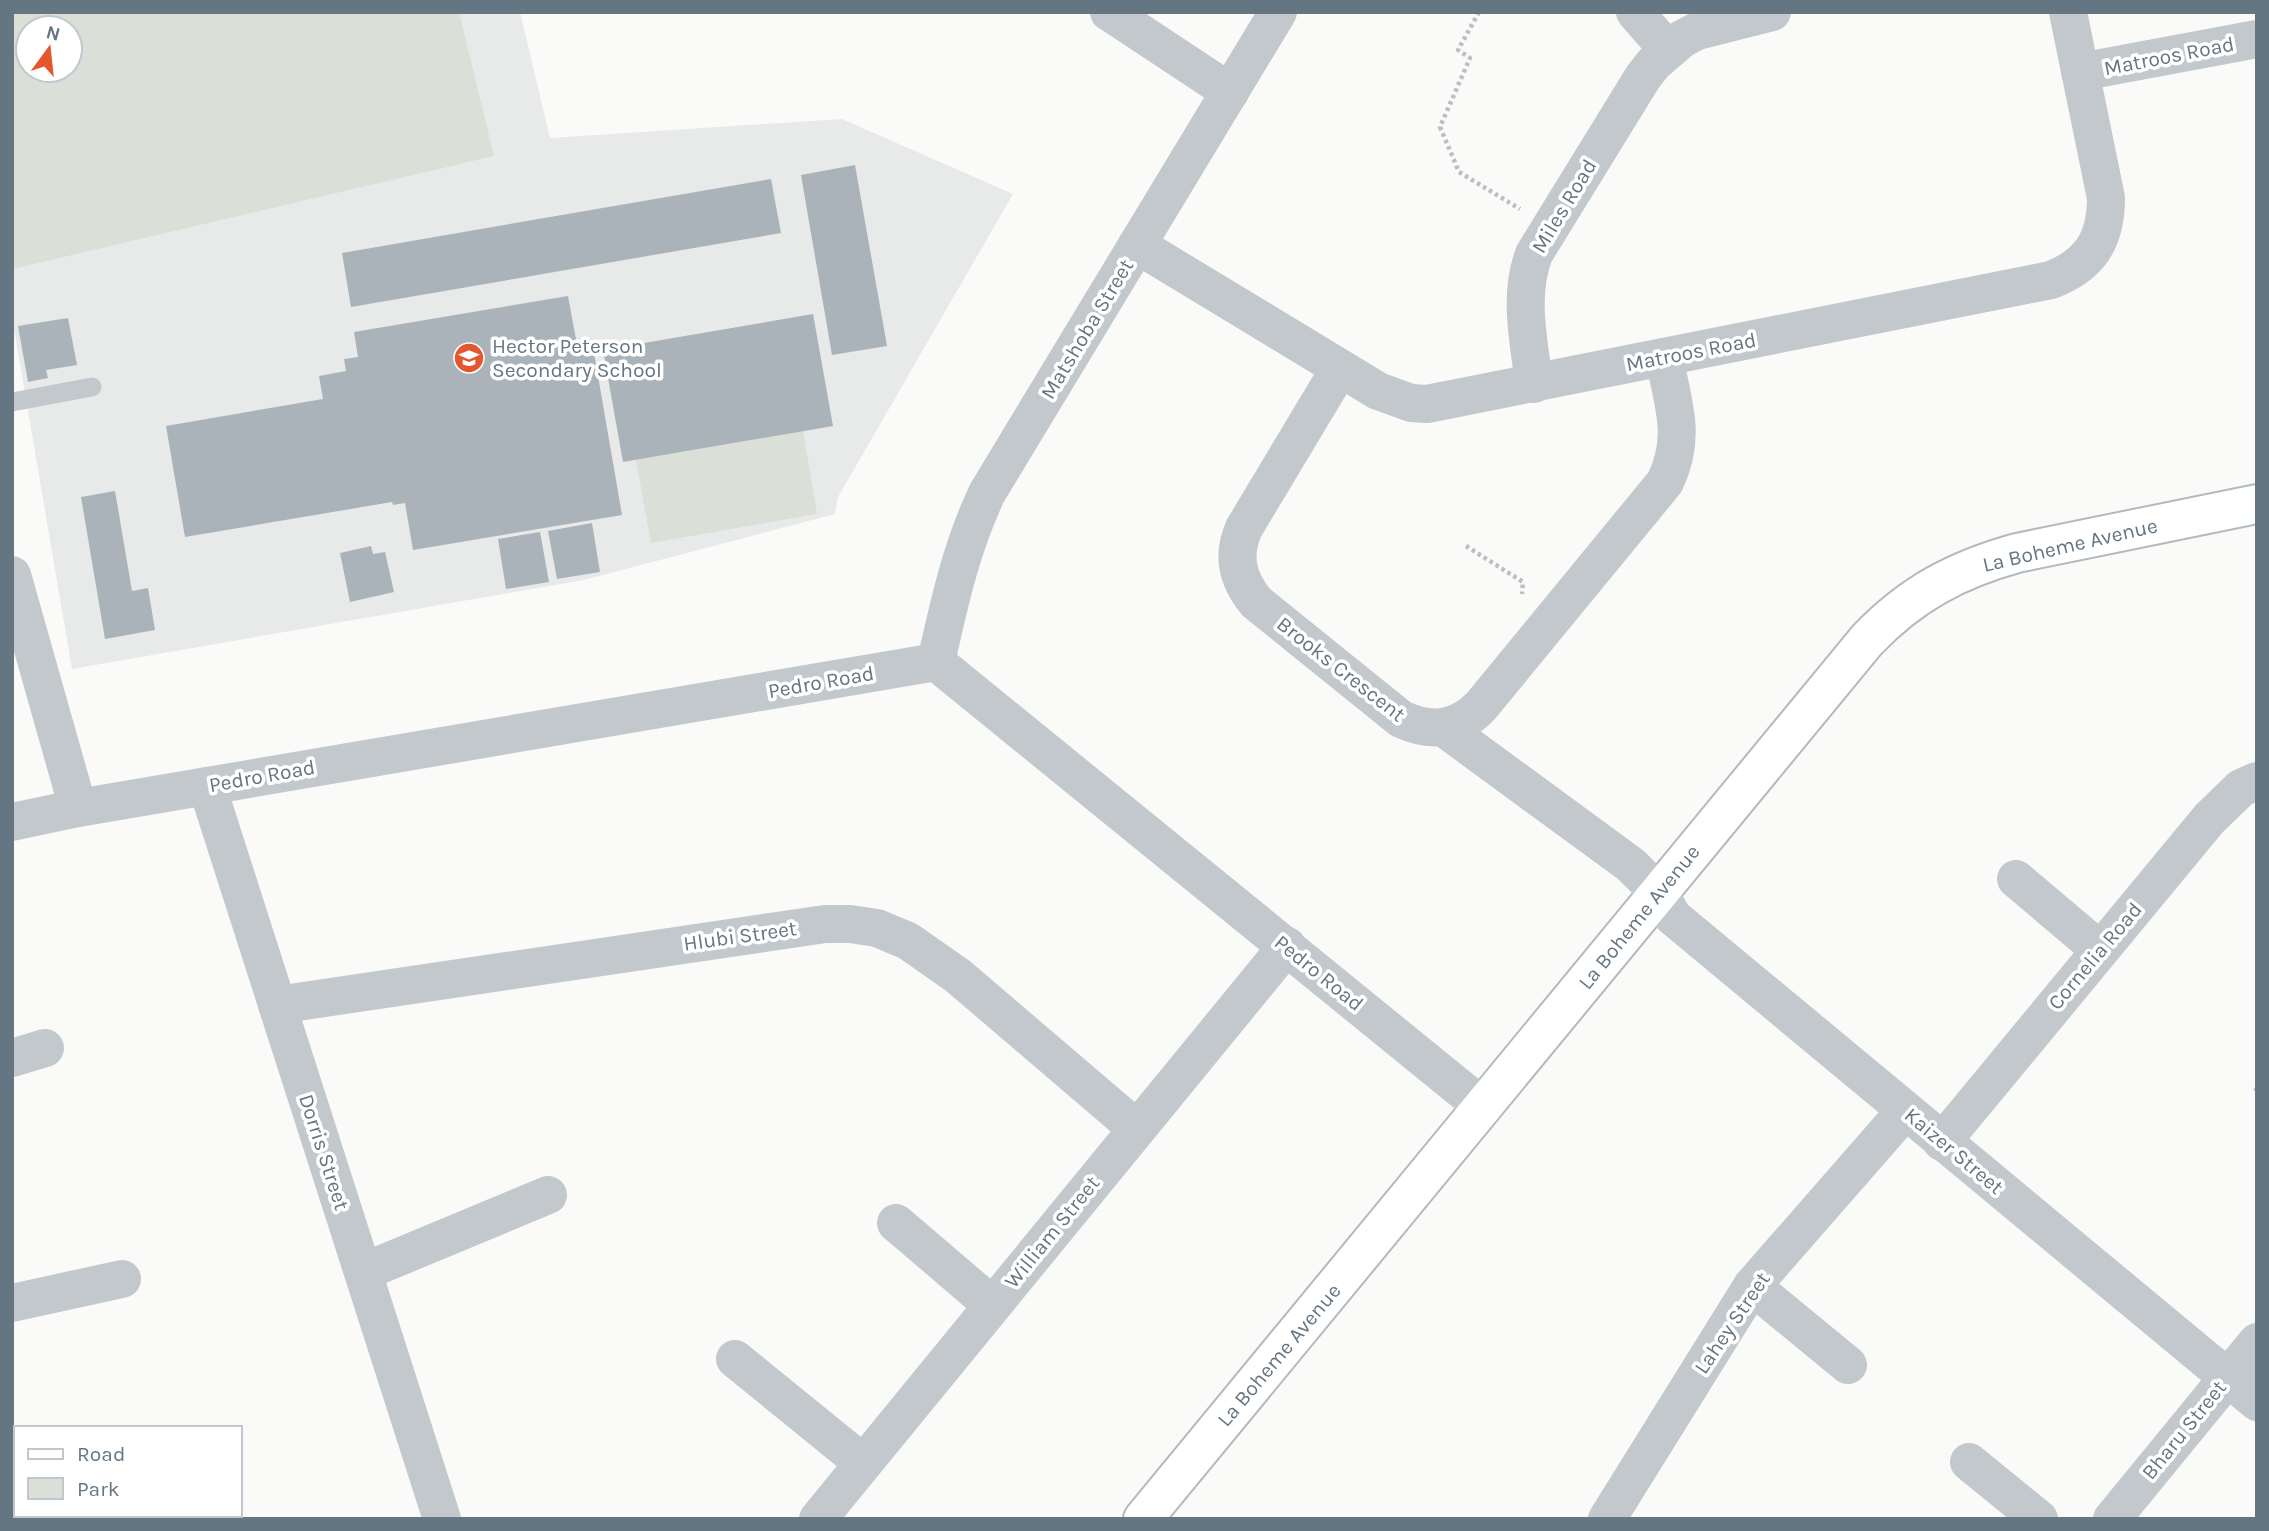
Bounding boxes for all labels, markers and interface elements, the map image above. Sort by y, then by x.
north arrow [14,14,84,84]
text: N [44,21,63,46]
street label: Matroos Road [2102,32,2236,80]
street label: Miles Road [1527,155,1601,257]
street label: Matshoba Street [1036,255,1138,403]
street label: Matroos Road [1624,328,1758,376]
place label: Hector Peterson Secondary School [492,334,662,382]
school or university icon: Hector Peterson Secondary School [452,341,486,375]
street label: La Boheme Avenue [1980,513,2160,577]
street label: Brooks Crescent [1272,612,1410,727]
street label: Pedro Road [766,661,876,703]
street label: Pedro Road [207,755,317,797]
street label: La Boheme Avenue [1573,840,1705,994]
street label: Cornelia Road [2043,898,2147,1014]
street label: Hlubi Street [682,916,798,956]
street label: Pedro Road [1270,930,1368,1016]
street label: Dorris Street [294,1091,354,1213]
street label: Kaizer Street [1900,1103,2008,1199]
street label: William Street [1000,1171,1104,1293]
street label: Lahey Street [1689,1268,1775,1378]
street label: La Boheme Avenue [1212,1279,1346,1431]
street label: Bharu Street [2137,1376,2231,1484]
legend [14,1426,242,1517]
text: Road [77,1442,125,1466]
text: Park [77,1477,120,1501]

